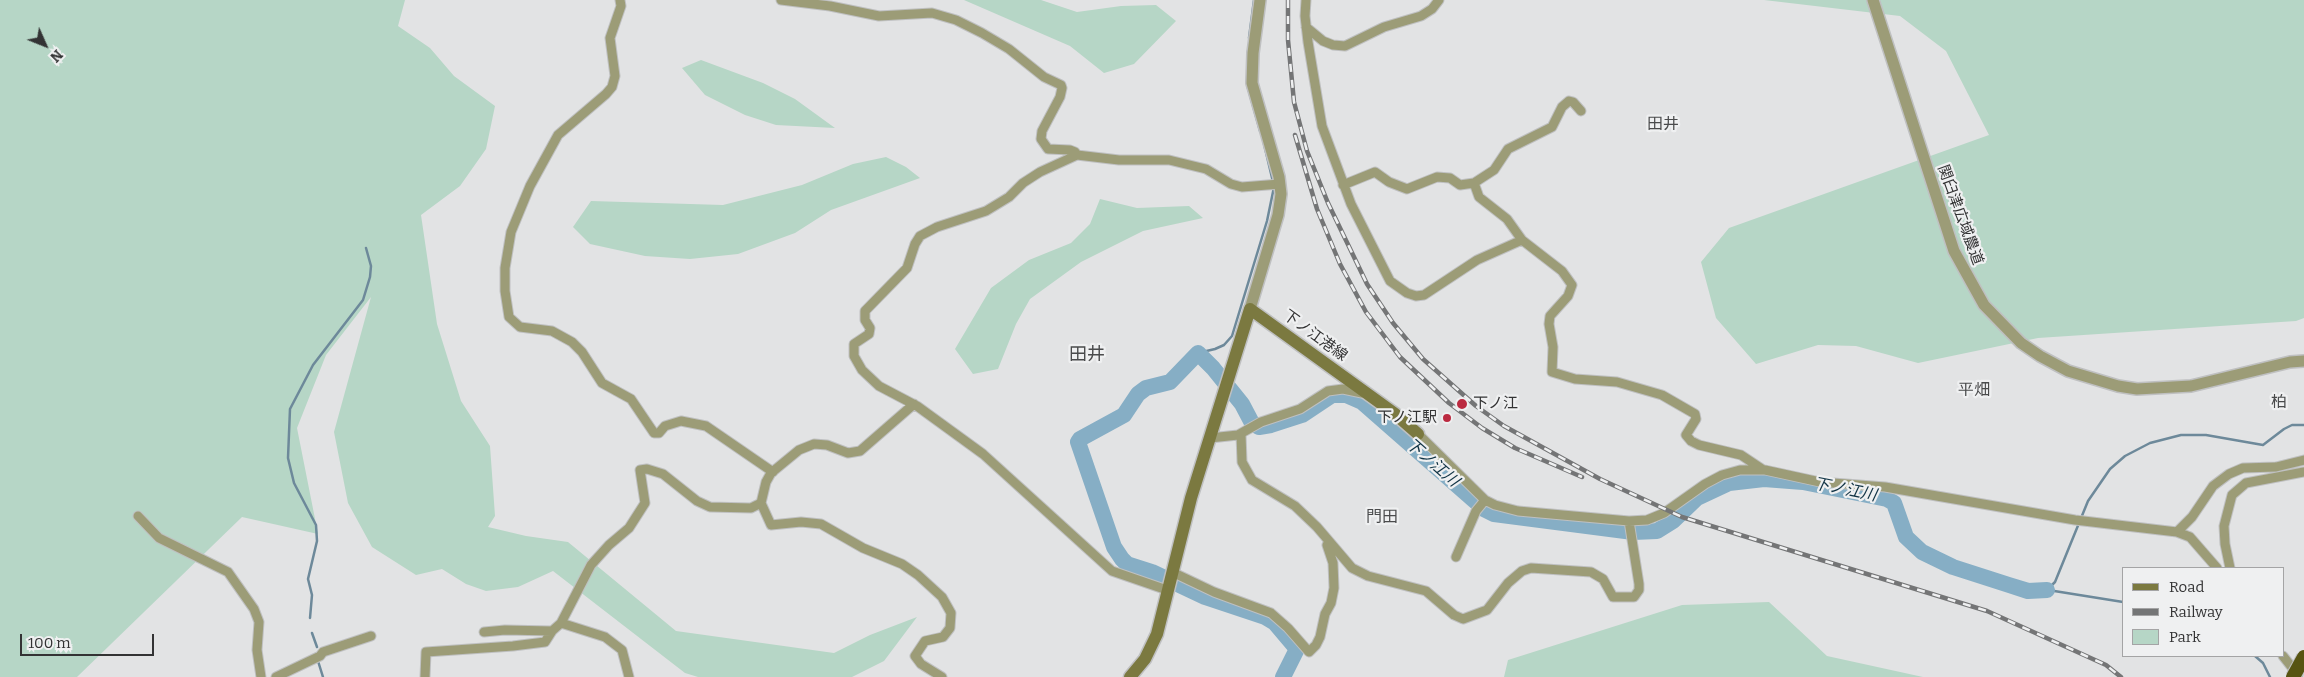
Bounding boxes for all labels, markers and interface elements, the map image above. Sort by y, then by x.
north arrow [20,20,70,70]
text: N [46,46,66,66]
district label: 田井 [1647,115,1679,135]
street label: 関臼津広域農道 [1934,163,1986,267]
street label: 下ノ江港線 [1279,307,1351,365]
district label: 田井 [1069,344,1105,366]
district label: 平畑 [1958,381,1990,401]
district label: 柏 [2271,393,2287,413]
place label: 下ノ江 [1473,395,1518,413]
marker: 下ノ江 [1455,397,1469,411]
place label: 下ノ江駅 [1377,409,1437,427]
marker: 下ノ江駅 [1441,412,1453,424]
water label: 下ノ江川 [1402,435,1462,491]
water label: 下ノ江川 [1812,474,1878,506]
district label: 門田 [1366,508,1398,528]
legend [2122,567,2284,657]
text: Road [2169,578,2204,596]
text: Railway [2169,603,2223,621]
scale bar [22,624,156,656]
text: Park [2169,628,2201,646]
text: 100 m [28,634,71,652]

